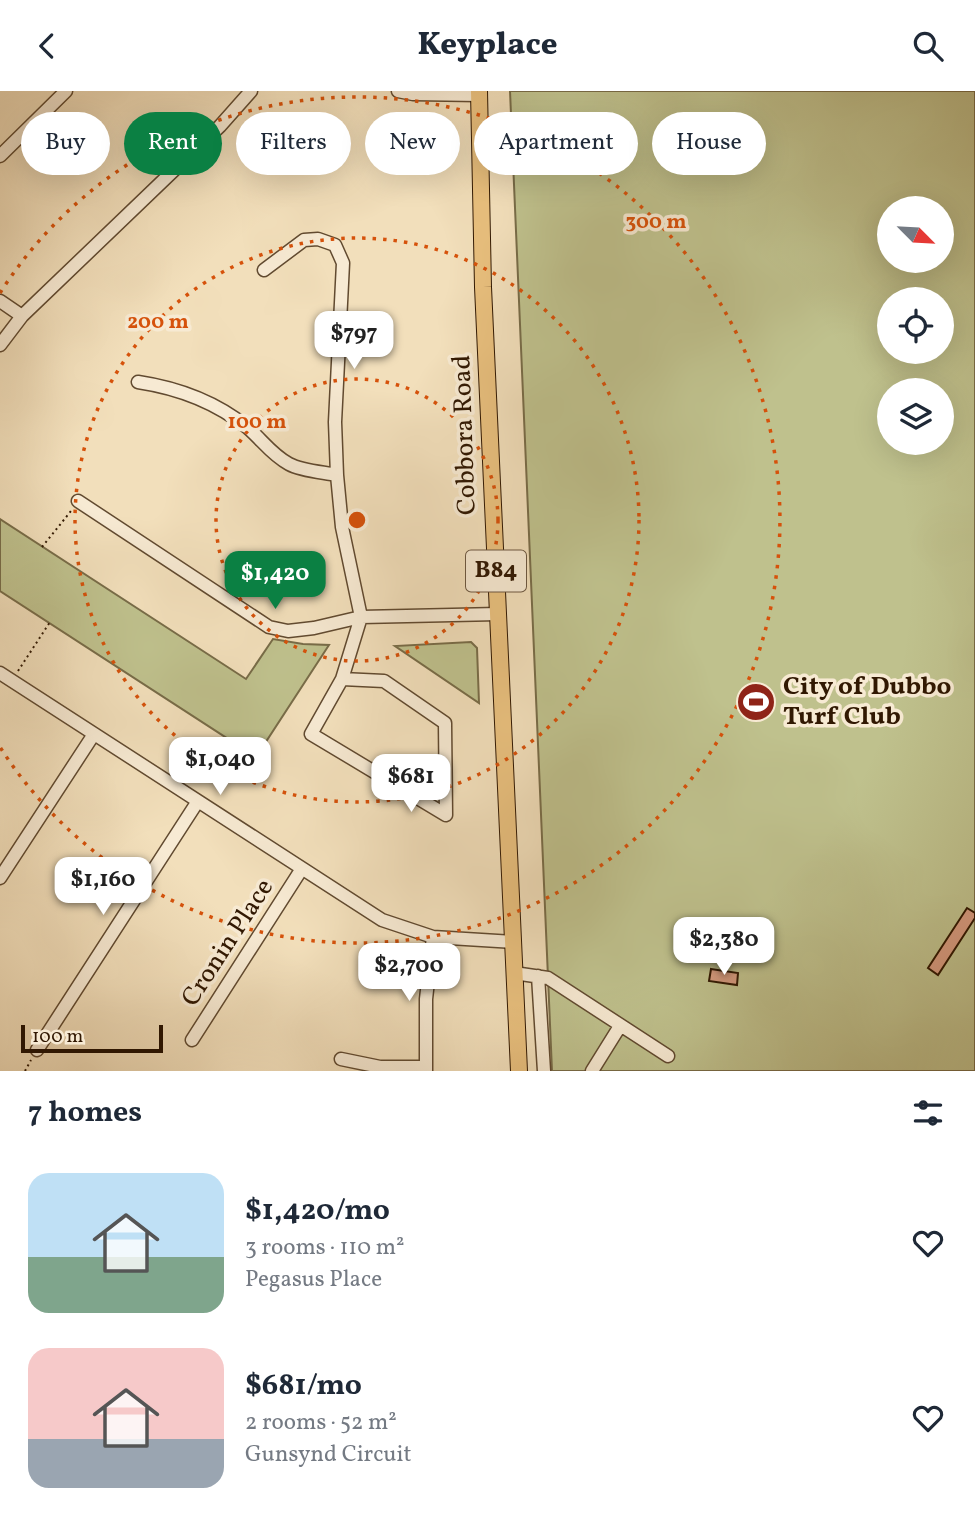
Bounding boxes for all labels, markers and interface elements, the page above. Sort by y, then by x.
text: Keyplace [417,24,558,68]
icon: back [28,27,66,65]
icon: search [909,27,947,65]
chip: Buy [21,112,110,175]
chip: Rent [124,112,222,175]
chip: Filters [236,112,351,175]
chip: New [365,112,460,175]
chip: Apartment [474,112,638,175]
chip: House [652,112,766,175]
north arrow [877,196,954,273]
map controls [877,196,954,455]
text: 300 m [626,208,686,237]
button: locate [877,287,954,364]
text: 200 m [127,308,189,337]
pin: $797 [313,311,395,371]
text: $797 [330,318,378,350]
street label: Cobbora Road [444,354,486,516]
button: layers [877,378,954,455]
text: 100 m [227,408,287,437]
centre of rings [345,508,369,532]
road number: B84 [466,551,526,591]
pin: $1,420 [218,552,332,611]
text: $1,420 [241,558,309,590]
place label: City of Dubbo Turf Club [783,669,951,735]
sports icon: City of Dubbo Turf Club [735,681,777,723]
pin: $1,040 [163,737,277,797]
text: $1,040 [185,744,255,776]
pin: $681 [370,755,452,814]
text: $681 [387,761,435,793]
pin: $1,160 [46,857,160,917]
text: $1,160 [71,864,135,896]
street label: Cronin Place [173,872,283,1014]
pin: $2,380 [667,917,781,977]
text: $2,380 [689,924,759,956]
pin: $2,700 [352,943,466,1003]
text: $2,700 [374,950,444,982]
scale bar [21,1022,163,1054]
text: 100 m [32,1024,83,1050]
text: 7 homes [28,1092,142,1134]
icon: filters [909,1094,947,1132]
text: $1,420/mo [245,1190,390,1232]
icon: home [84,1201,168,1285]
icon: heart [909,1224,947,1262]
text: 3 rooms · 110 m² [245,1232,405,1264]
text: Pegasus Place [245,1264,382,1296]
text: $681/mo [245,1365,362,1407]
icon: home [84,1376,168,1460]
icon: heart [909,1399,947,1437]
text: 2 rooms · 52 m² [245,1407,397,1439]
text: Gunsynd Circuit [245,1439,411,1471]

